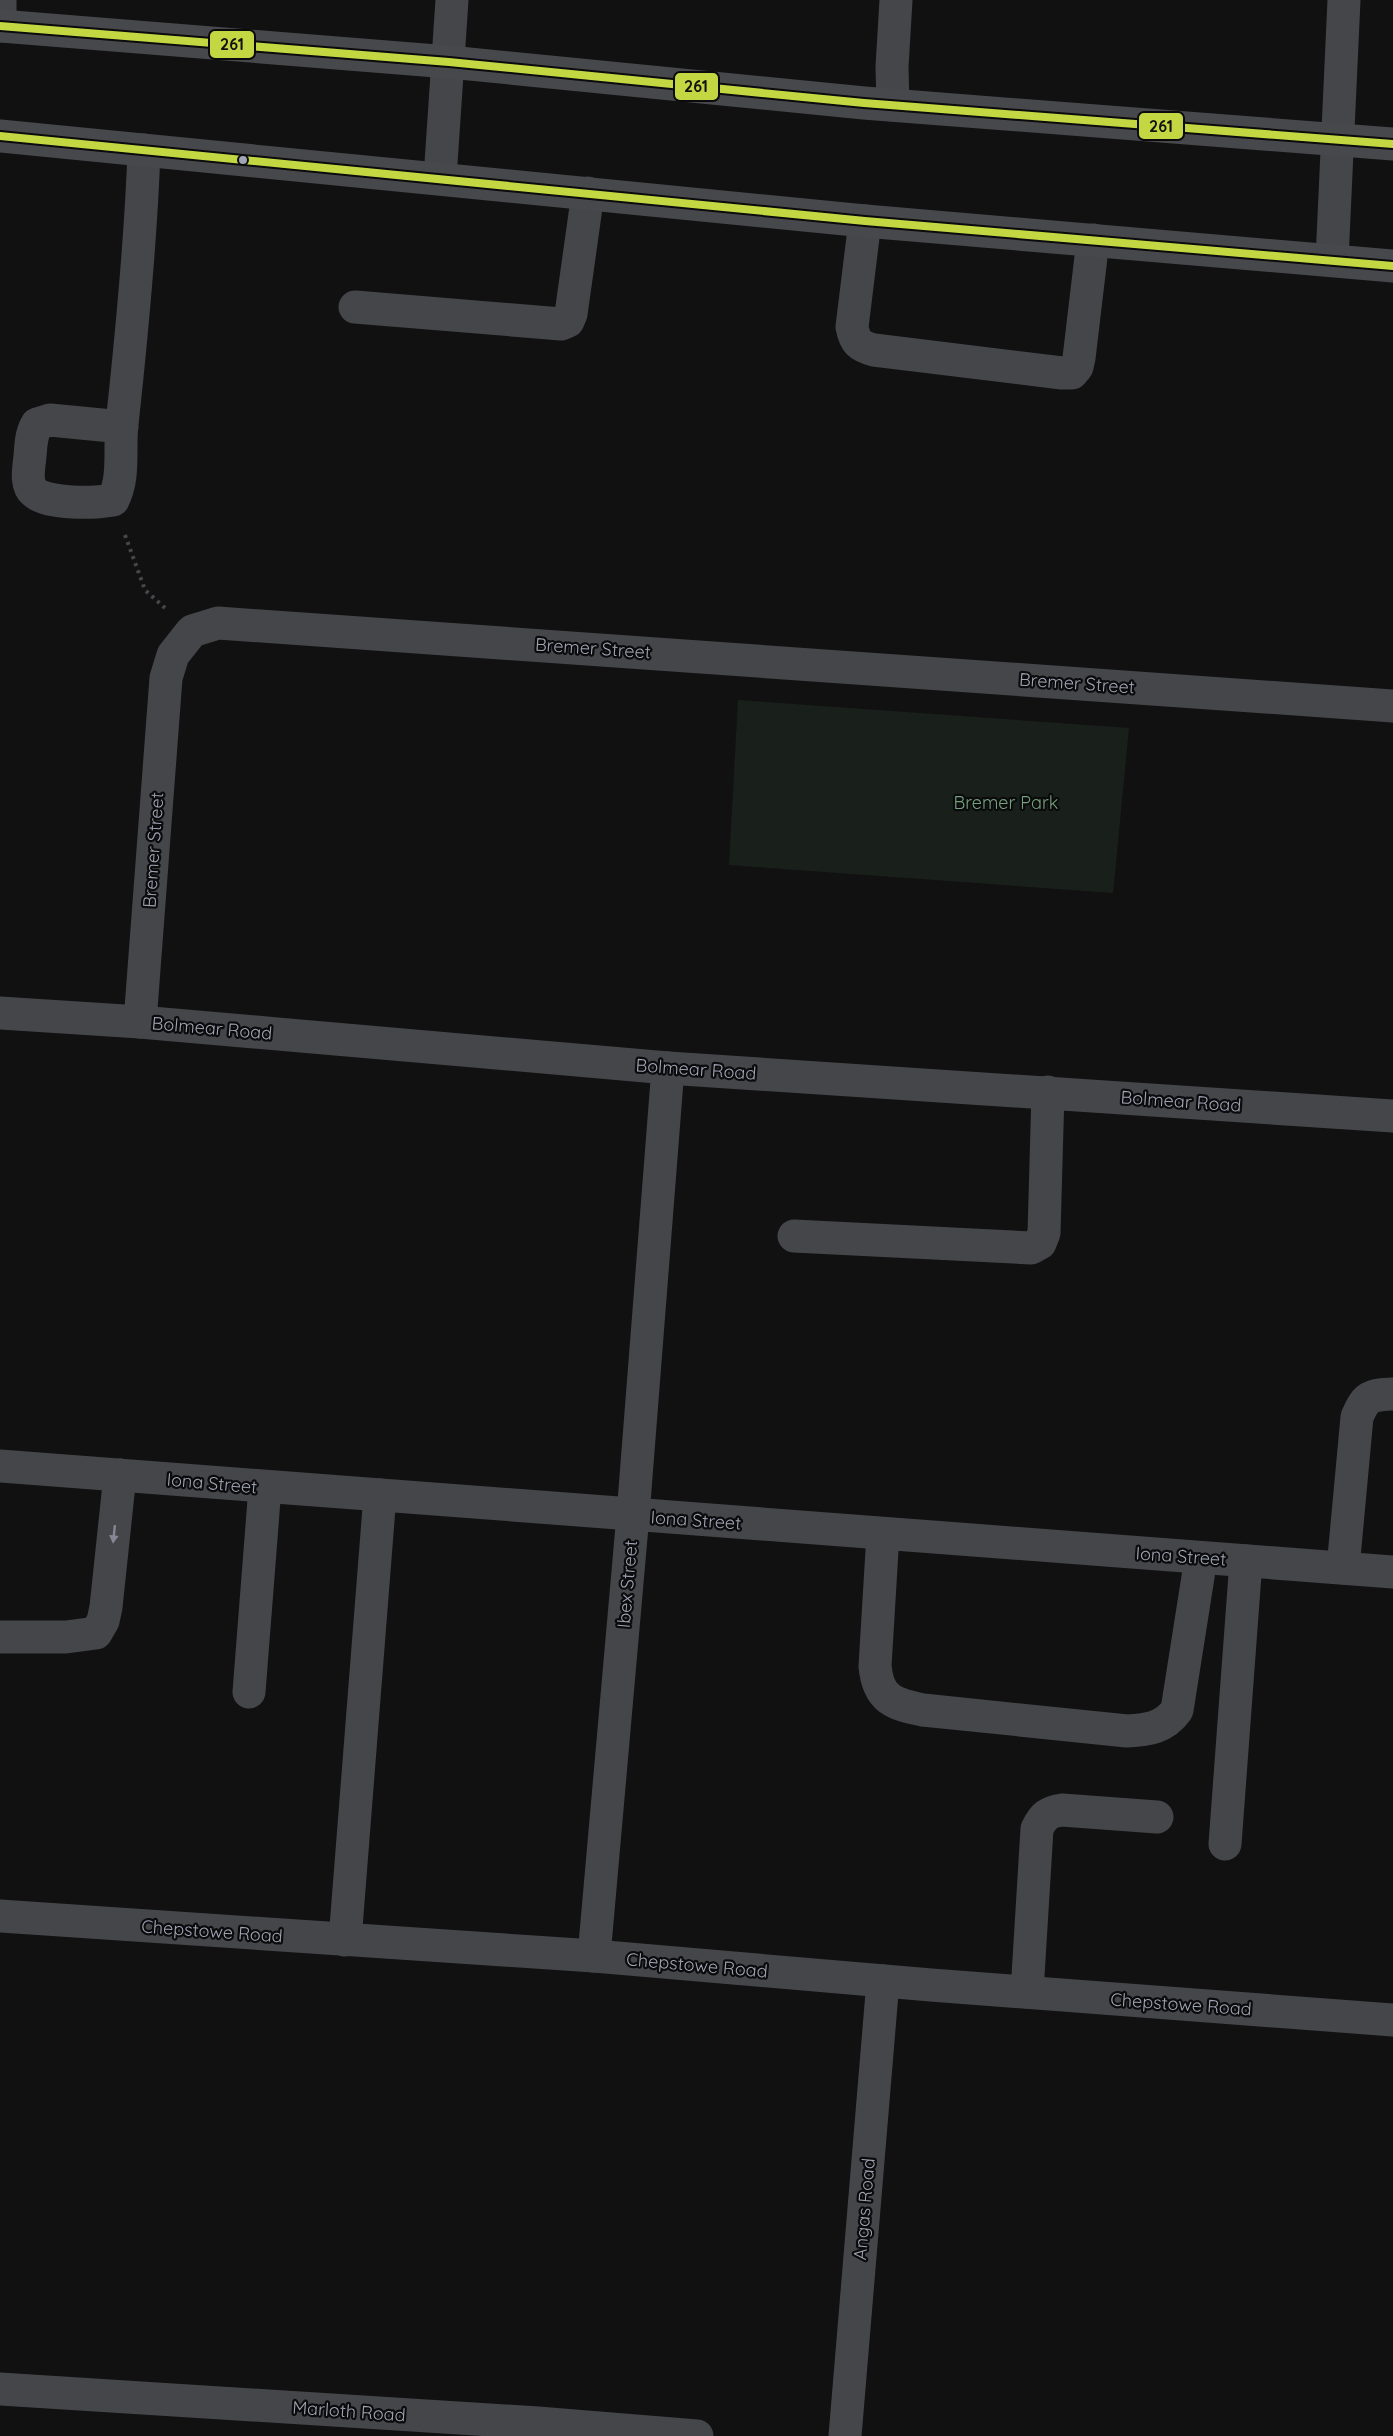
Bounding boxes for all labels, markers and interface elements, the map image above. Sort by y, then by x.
line badge: 261 [209,30,255,59]
text: 261 [220,34,244,54]
line badge: 261 [674,72,719,101]
text: 261 [684,76,708,96]
line badge: 261 [1138,112,1184,140]
text: 261 [1149,116,1173,136]
unlabelled marker [237,154,249,166]
street label: Bremer Street [534,632,652,664]
street label: Bremer Street [1018,667,1136,699]
street label: Bremer Street [137,791,169,909]
park label: Bremer Park [954,791,1058,814]
street label: Bolmear Road [151,1011,273,1045]
street label: Bolmear Road [635,1053,757,1085]
street label: Bolmear Road [1120,1085,1242,1117]
street label: Iona Street [166,1468,258,1498]
street label: Iona Street [650,1505,742,1535]
one-way arrow [109,1524,119,1543]
street label: Ibex Street [612,1539,642,1629]
street label: Iona Street [1135,1541,1227,1571]
street label: Chepstowe Road [141,1915,283,1947]
street label: Chepstowe Road [625,1947,769,1983]
street label: Chepstowe Road [1110,1988,1252,2020]
street label: Angas Road [848,2157,880,2261]
street label: Marloth Road [292,2396,406,2426]

